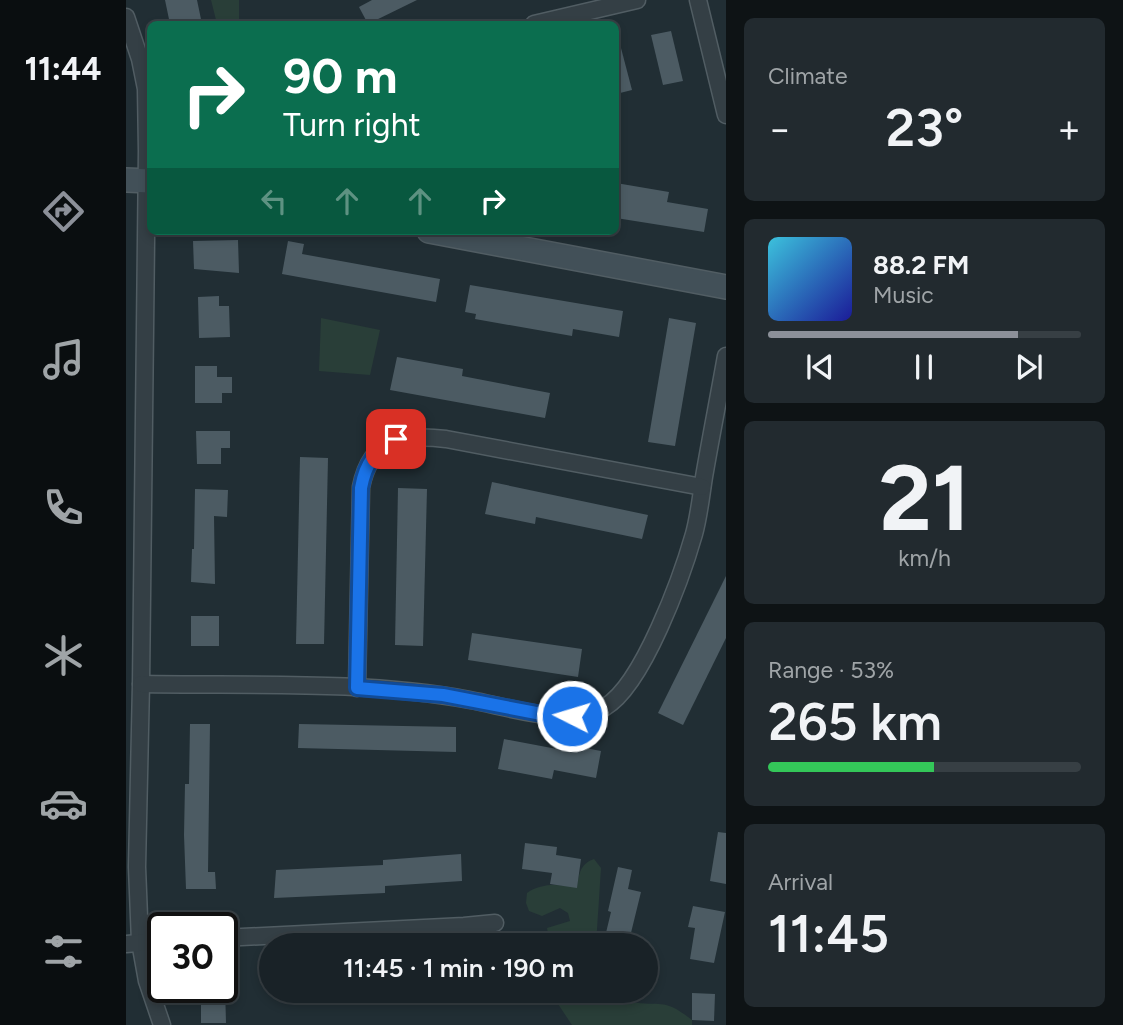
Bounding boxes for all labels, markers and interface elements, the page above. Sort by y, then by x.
text: 90 m [283,46,398,105]
icon: right [168,49,259,140]
text: 11:44 [24,50,102,88]
text: Climate [768,62,847,90]
text: 23° [886,97,963,159]
text: Turn right [283,106,421,144]
text: − [768,106,792,152]
text: + [1057,106,1081,152]
icon: left [255,182,293,220]
icon: ahead [328,182,366,220]
icon: ahead [401,182,439,220]
icon: right [474,182,512,220]
icon: directions [39,187,88,236]
text: 88.2 FM [873,249,969,281]
text: Music [873,281,934,309]
icon: music [39,335,88,384]
icon: previous [801,348,839,386]
icon: pause [905,348,943,386]
icon: next [1010,348,1048,386]
pin [366,409,426,469]
icon: arrive [377,420,415,458]
text: 21 [879,444,970,553]
icon: phone [39,483,88,532]
text: km/h [898,544,951,572]
icon: climate [39,631,88,680]
text: Range · 53% [768,656,894,684]
position arrow [535,679,609,753]
text: 265 km [768,691,942,753]
icon: car [39,779,88,828]
text: Arrival [768,868,833,896]
text: 11:45 [768,903,889,965]
speed limit sign: 30 [147,912,238,1003]
icon: filters [39,927,88,976]
text: 11:45 · 1 min · 190 m [343,952,574,984]

